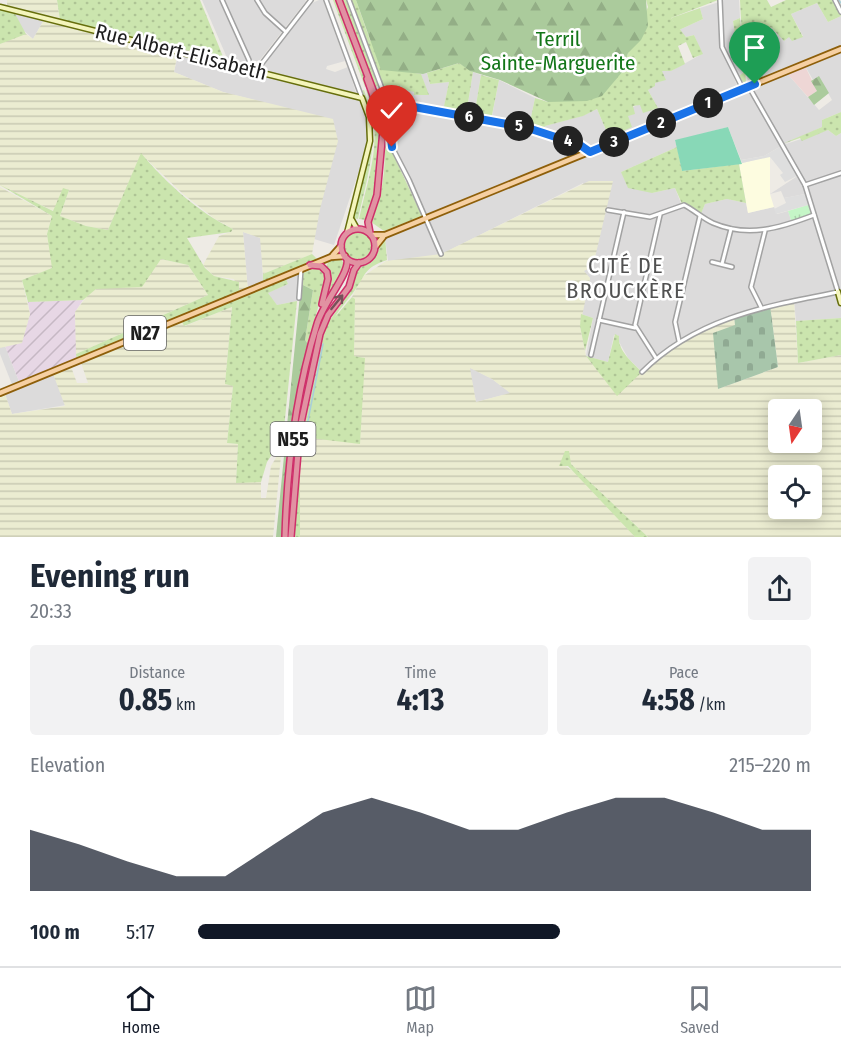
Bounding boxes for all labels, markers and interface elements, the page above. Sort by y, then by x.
street label: Rue Albert-Elisabeth [92,18,270,86]
pin [729,22,780,84]
park label: Terril Sainte-Marguerite [481,26,635,76]
icon: arrive [738,31,771,64]
pin [366,85,417,147]
pin: 1 [693,88,723,118]
text: 1 [705,93,711,112]
icon: check [375,94,408,127]
pin: 6 [454,102,484,132]
text: 6 [465,107,473,126]
pin: 2 [646,108,676,138]
pin: 5 [504,111,534,141]
text: 2 [657,113,665,132]
text: 5 [515,116,523,135]
pin: 4 [553,126,583,156]
pin: 3 [599,127,629,157]
text: 4 [564,131,572,150]
text: 3 [610,132,618,151]
district label: CITÉ DE BROUCKÈRE [566,252,686,304]
one-way arrow [330,295,343,311]
road number: N27 [124,316,166,350]
north arrow [768,399,822,453]
map controls [768,399,822,519]
road number: N55 [270,422,316,456]
button: locate [768,465,822,519]
text: Evening run [30,556,190,596]
button: share [748,557,811,620]
text: 20:33 [30,599,72,623]
text: Distance [129,663,185,682]
text: Time [405,663,436,682]
text: Pace [669,663,699,682]
text: 0.85 [118,682,172,718]
text: 4:13 [396,682,445,718]
text: 4:58 [642,682,695,718]
text: km [172,695,196,714]
text: /km [695,695,726,714]
text: Elevation [30,753,105,777]
text: 215–220 m [729,753,811,777]
text: 100 m [30,920,80,944]
text: 5:17 [126,920,155,944]
tab: Home [122,982,160,1037]
tab: Map [404,982,437,1037]
tab: Saved [680,982,719,1037]

